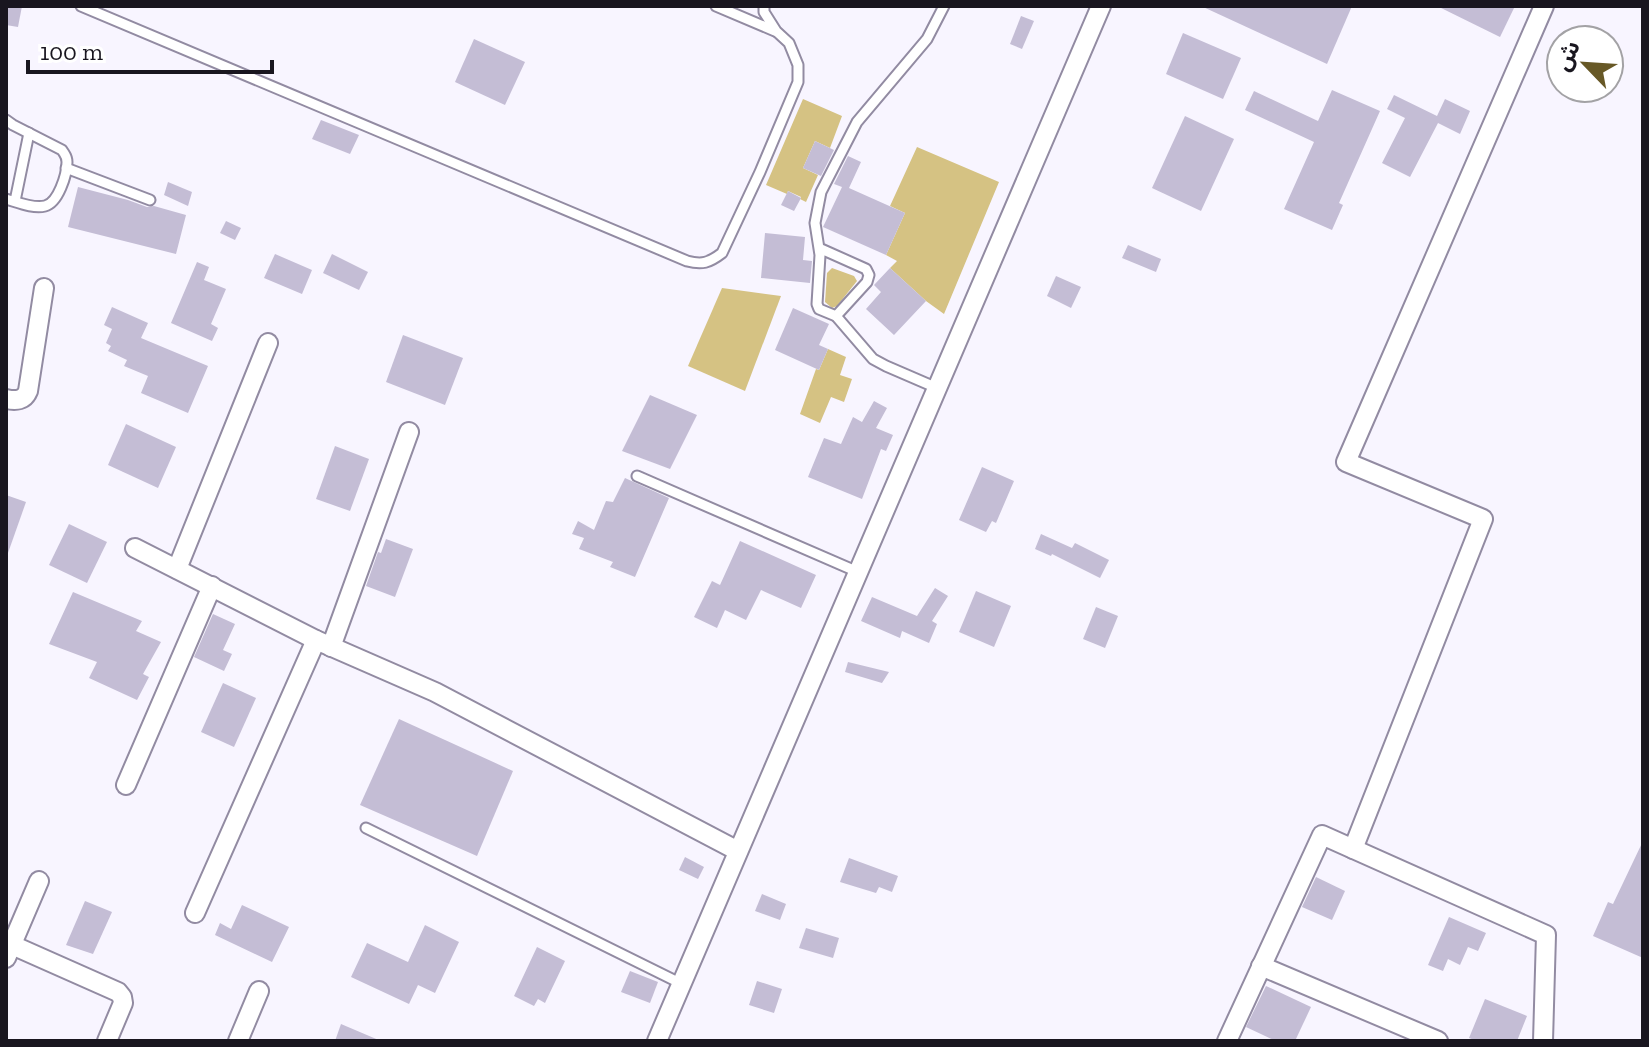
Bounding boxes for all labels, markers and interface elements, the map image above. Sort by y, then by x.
scale bar [28,24,272,74]
north arrow [1545,24,1625,104]
text: ش [1549,36,1586,75]
text: 100 m [40,37,103,66]

